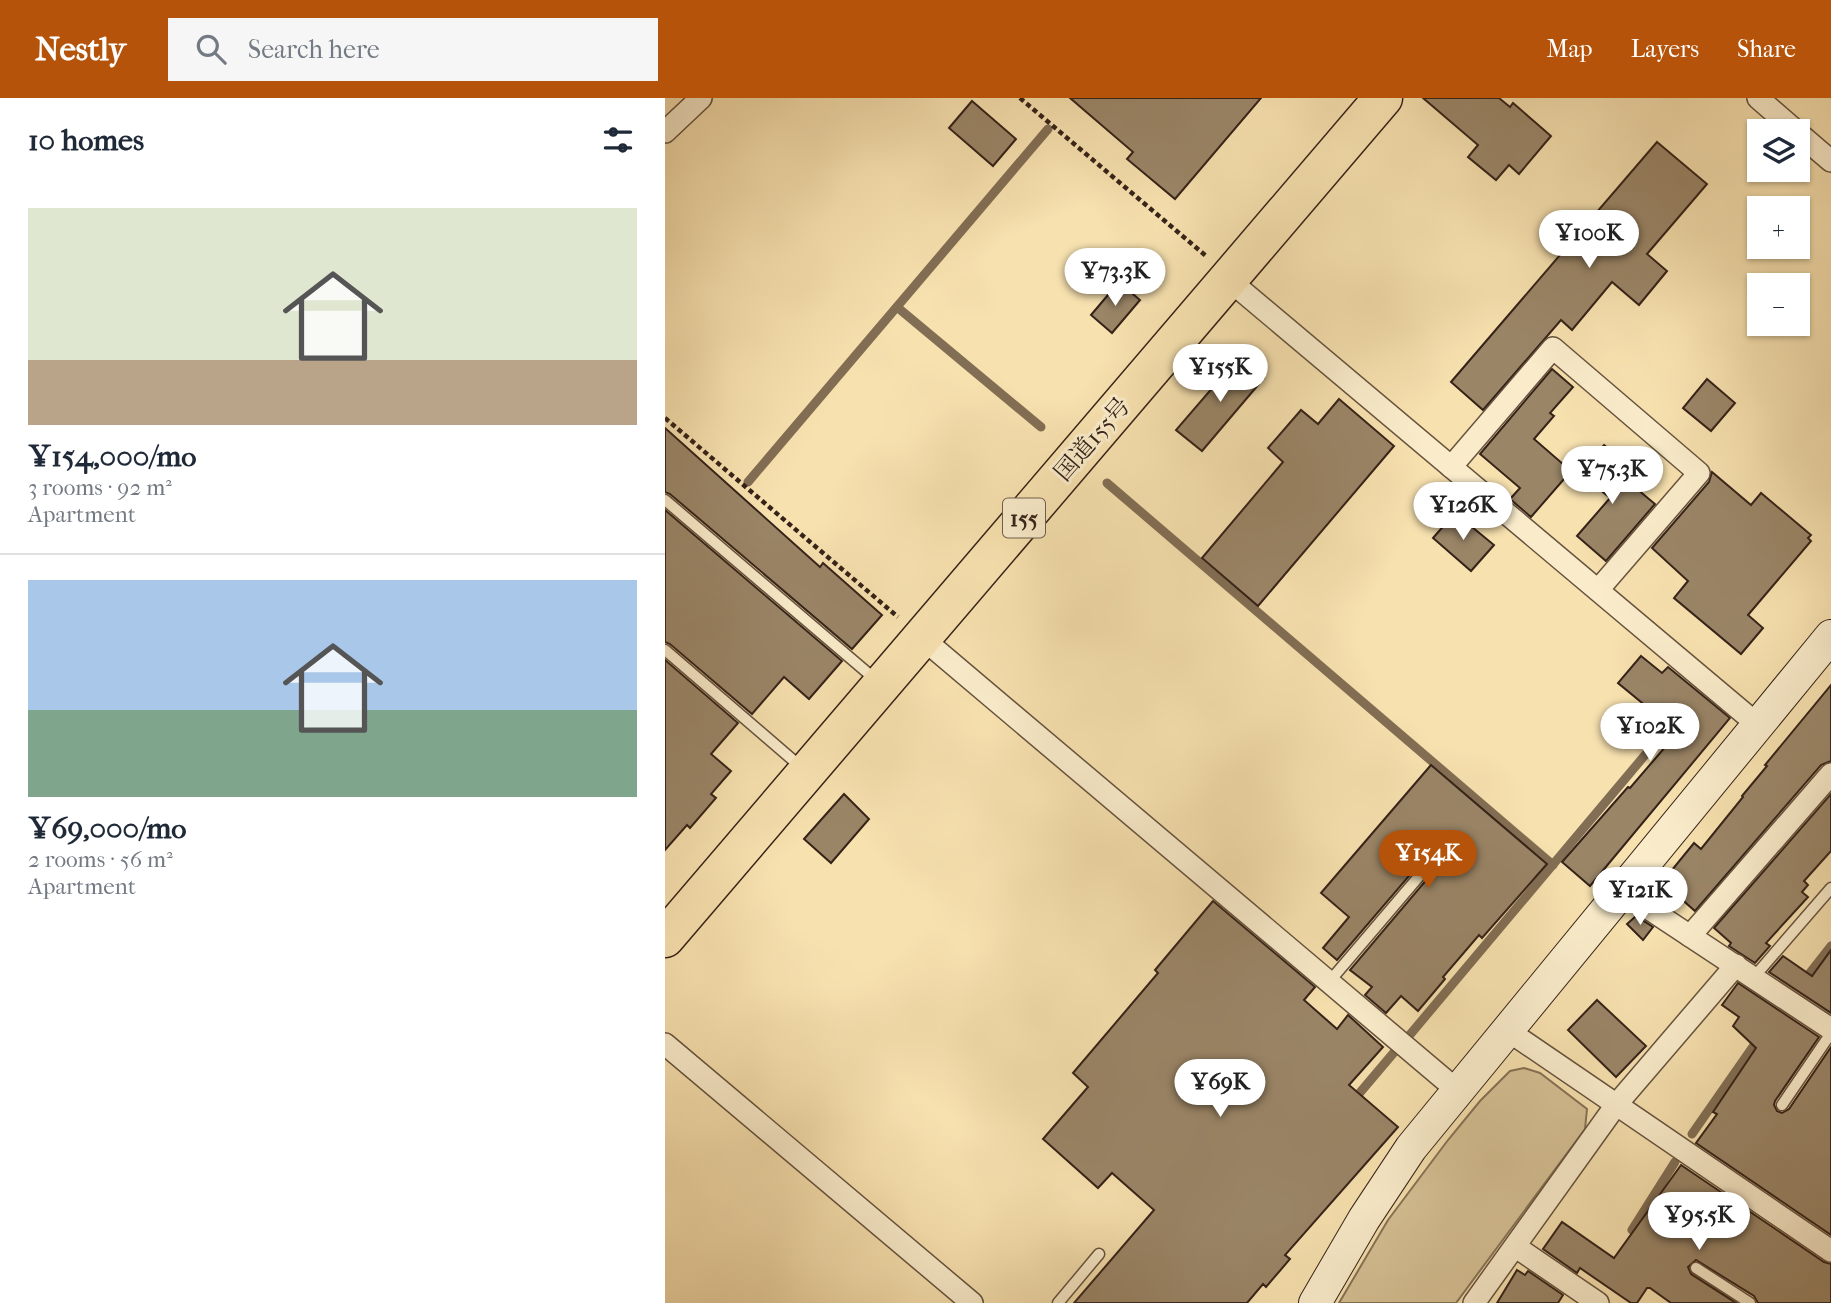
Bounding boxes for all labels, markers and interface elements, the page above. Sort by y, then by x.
search box [168,18,658,81]
text: Nestly [35,30,126,69]
icon: search [192,30,230,68]
text: Search here [248,34,380,65]
text: Map [1547,35,1593,63]
text: Layers [1631,35,1699,63]
text: Share [1737,35,1796,63]
map controls [1747,119,1810,336]
button: layers [1747,119,1810,182]
icon: filters [599,121,637,159]
text: 10 homes [28,123,144,158]
button: + [1747,196,1810,259]
pin: ¥100K [1540,211,1638,270]
text: ¥100K [1555,219,1623,246]
pin: ¥73.3K [1058,248,1172,308]
icon: home [270,253,396,379]
text: ¥73.3K [1081,257,1150,284]
button: − [1747,273,1810,336]
pin: ¥155K [1171,344,1269,404]
text: ¥155K [1189,353,1251,380]
street label: 国道155号 [1048,392,1136,486]
text: ¥154,000/mo [28,439,197,474]
pin: ¥75.3K [1555,446,1669,506]
text: ¥75.3K [1577,455,1647,482]
text: 3 rooms · 92 m² [28,474,172,501]
pin: ¥126K [1414,482,1512,542]
text: ¥126K [1429,491,1497,518]
road number: 155 [1003,498,1045,538]
text: Apartment [28,501,136,528]
icon: home [270,625,396,751]
pin: ¥102K [1601,704,1699,763]
text: ¥102K [1616,712,1684,739]
text: ¥69,000/mo [28,811,187,846]
pin: ¥154K [1379,830,1477,890]
text: ¥154K [1395,839,1461,866]
text: 2 rooms · 56 m² [28,846,173,873]
pin: ¥121K [1591,868,1689,927]
text: Apartment [28,873,136,900]
text: ¥121K [1609,876,1671,903]
pin: ¥69K [1179,1060,1261,1119]
text: ¥69K [1190,1068,1250,1095]
pin: ¥95.5K [1642,1192,1756,1252]
text: ¥95.5K [1664,1201,1734,1228]

